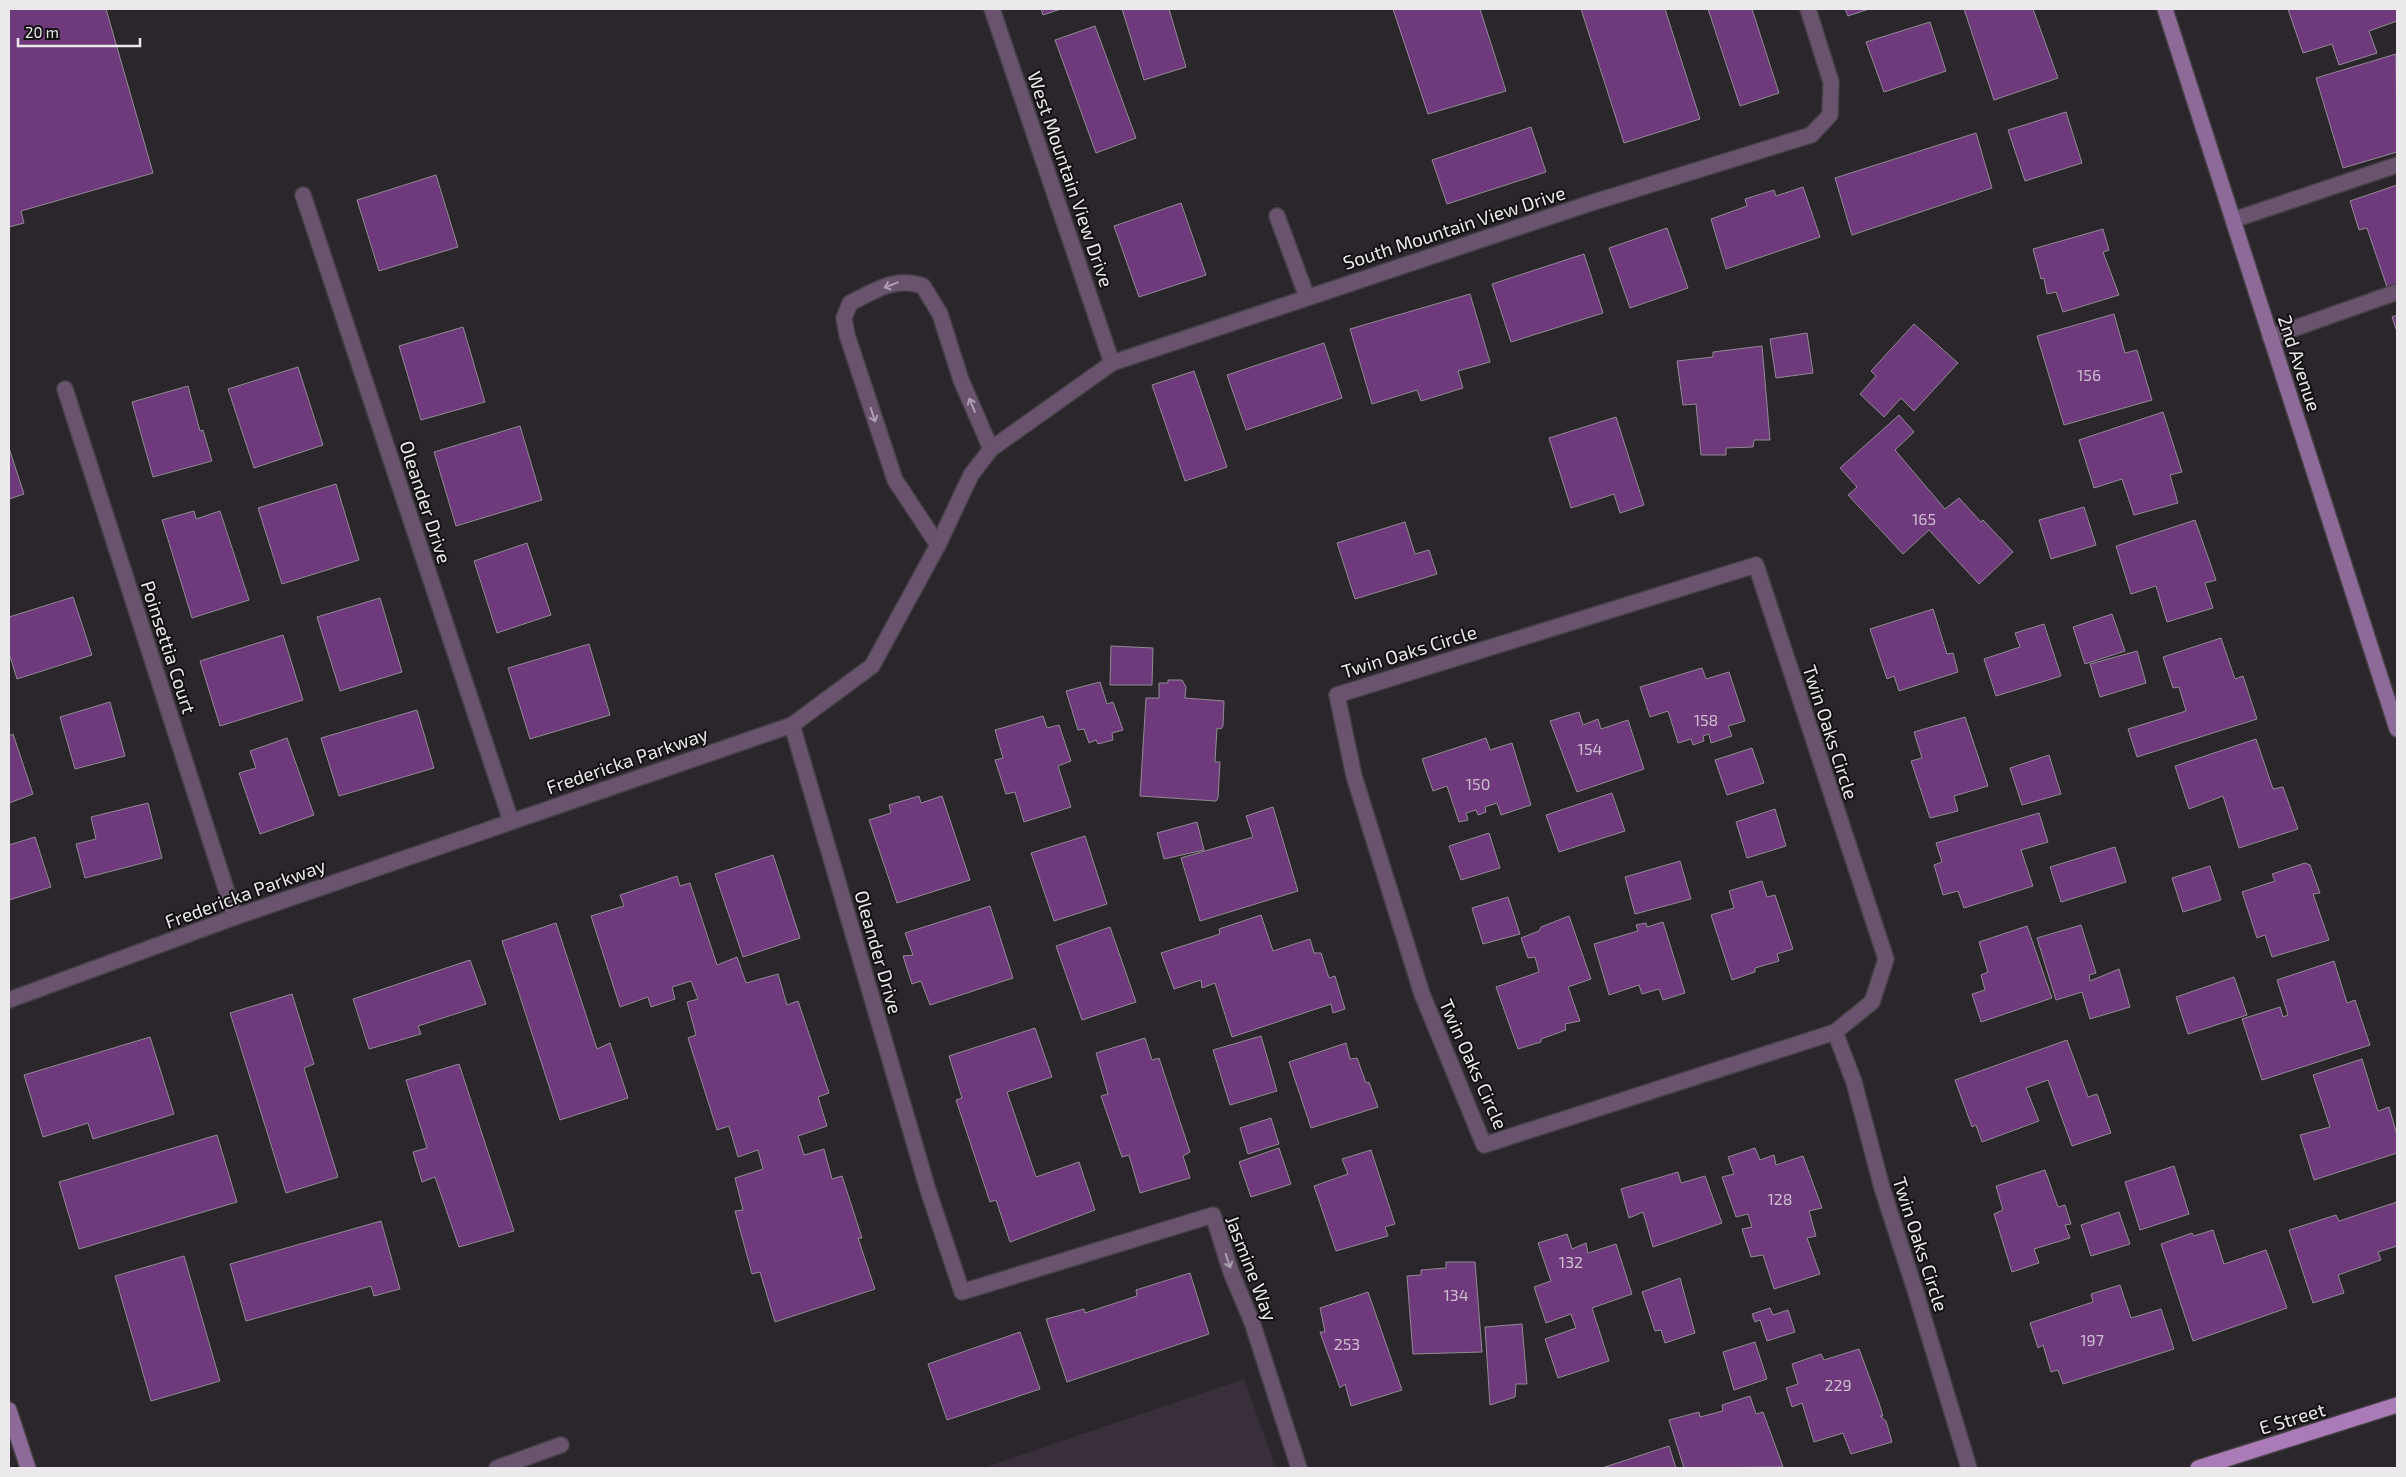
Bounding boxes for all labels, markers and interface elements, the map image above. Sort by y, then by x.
scale bar [18,15,140,47]
text: 20 m [25,23,59,41]
street label: West Mountain View Drive [1023,68,1119,290]
street label: South Mountain View Drive [1340,180,1568,274]
one-way arrow [884,281,899,290]
street label: 2nd Avenue [2274,312,2326,414]
house number: 156 [2077,365,2101,384]
one-way arrow [967,398,976,413]
one-way arrow [869,407,879,423]
street label: Oleander Drive [395,438,457,566]
house number: 165 [1912,509,1936,528]
street label: Poinsettia Court [137,578,201,716]
street label: Twin Oaks Circle [1339,620,1479,682]
street label: Twin Oaks Circle [1798,662,1864,802]
house number: 158 [1694,710,1718,729]
street label: Fredericka Parkway [543,722,711,798]
house number: 154 [1578,739,1603,758]
house number: 150 [1466,774,1490,793]
street label: Fredericka Parkway [161,853,329,933]
street label: Oleander Drive [850,887,908,1017]
street label: Twin Oaks Circle [1435,995,1513,1133]
street label: Twin Oaks Circle [1888,1174,1954,1314]
house number: 128 [1767,1189,1793,1208]
street label: Jasmine Way [1221,1212,1283,1324]
house number: 132 [1559,1252,1583,1271]
one-way arrow [1223,1253,1233,1269]
house number: 134 [1443,1285,1469,1304]
house number: 197 [2080,1330,2104,1349]
house number: 253 [1334,1334,1360,1353]
house number: 229 [1824,1375,1852,1394]
street label: E Street [2256,1397,2328,1439]

